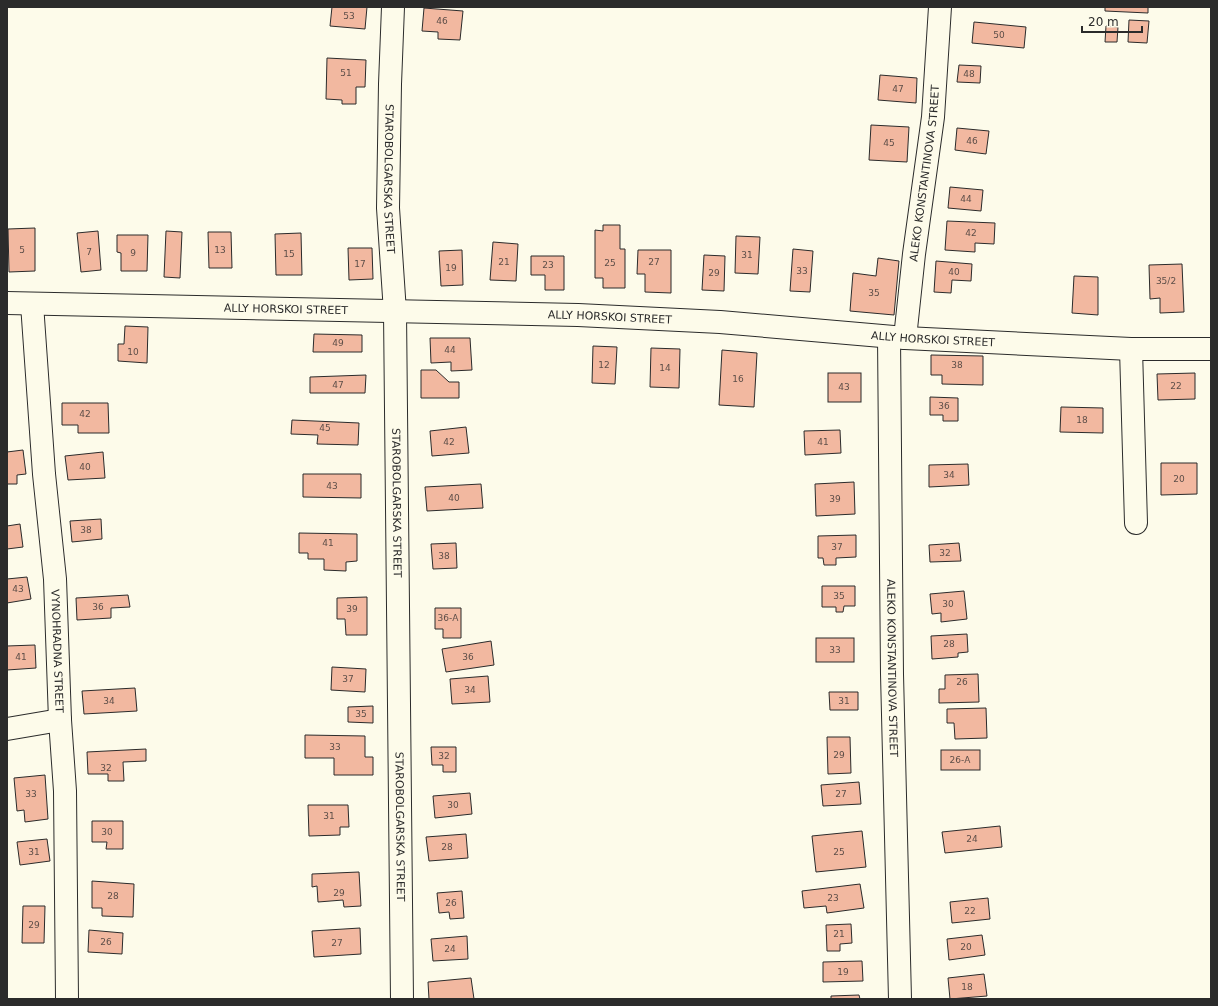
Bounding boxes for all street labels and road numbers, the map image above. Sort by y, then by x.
street label: ALEKO KONSTANTINOVA STREET [907,84,942,262]
street label: STAROBOLGARSKA STREET [381,104,398,254]
street label: ALLY HORSKOI STREET [224,301,348,317]
street label: ALLY HORSKOI STREET [548,308,672,326]
street label: ALLY HORSKOI STREET [870,329,996,349]
street label: STAROBOLGARSKA STREET [390,428,404,578]
street label: ALEKO KONSTANTINOVA STREET [885,579,901,757]
street label: VYNOHRADNA STREET [49,589,66,713]
street label: STAROBOLGARSKA STREET [393,752,408,902]

